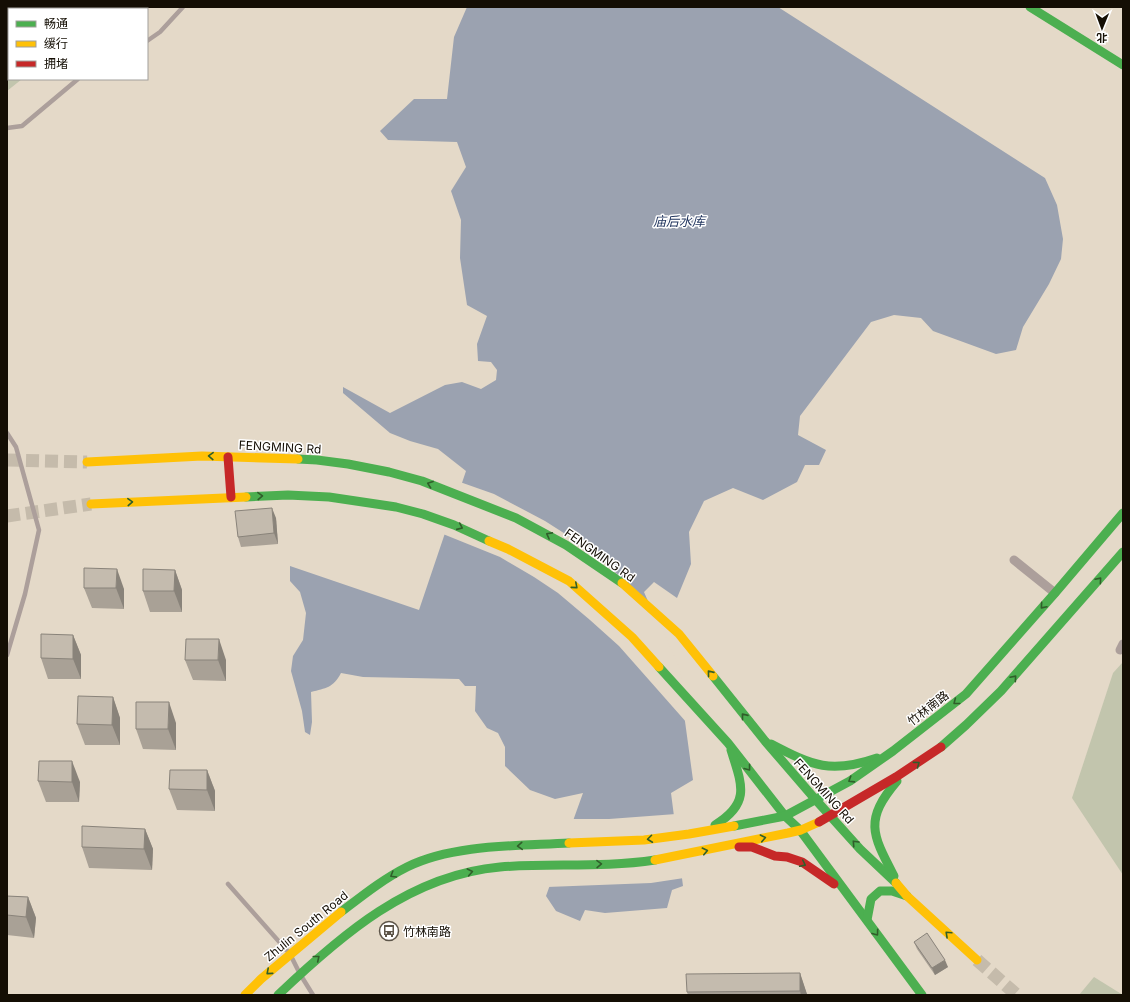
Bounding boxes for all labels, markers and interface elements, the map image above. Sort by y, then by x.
legend [8,8,148,80]
north arrow [1082,8,1122,48]
text: 畅通 [44,16,68,31]
text: 北 [1096,31,1107,45]
text: 缓行 [44,36,68,51]
text: 拥堵 [44,56,68,71]
water label: 庙后水库 [653,213,707,229]
street label: FENGMING Rd [238,437,322,457]
one-way arrow [208,452,214,460]
one-way arrow [426,480,433,488]
one-way arrow [257,491,263,500]
one-way arrow [127,498,133,507]
one-way arrow [455,522,463,530]
street label: FENGMING Rd [562,525,638,585]
one-way arrow [546,533,553,540]
one-way arrow [1094,577,1101,584]
one-way arrow [570,582,578,589]
one-way arrow [1041,602,1048,609]
one-way arrow [708,671,715,678]
one-way arrow [1009,675,1016,683]
street label: 竹林南路 [904,687,952,729]
one-way arrow [953,697,960,704]
one-way arrow [742,713,749,721]
street label: FENGMING Rd [791,755,857,827]
one-way arrow [912,762,919,769]
one-way arrow [743,763,750,770]
one-way arrow [848,775,855,782]
one-way arrow [647,834,653,843]
one-way arrow [760,834,766,842]
one-way arrow [852,840,860,848]
one-way arrow [517,841,523,850]
one-way arrow [701,847,708,855]
one-way arrow [799,859,806,867]
one-way arrow [596,860,602,868]
one-way arrow [467,869,473,877]
one-way arrow [390,870,398,877]
street label: Zhulin South Road [261,888,351,964]
bus stop icon: 竹林南路 [378,920,400,942]
place label: 竹林南路 [403,924,451,939]
one-way arrow [871,928,878,935]
one-way arrow [945,931,953,939]
one-way arrow [312,956,319,963]
one-way arrow [266,967,274,974]

